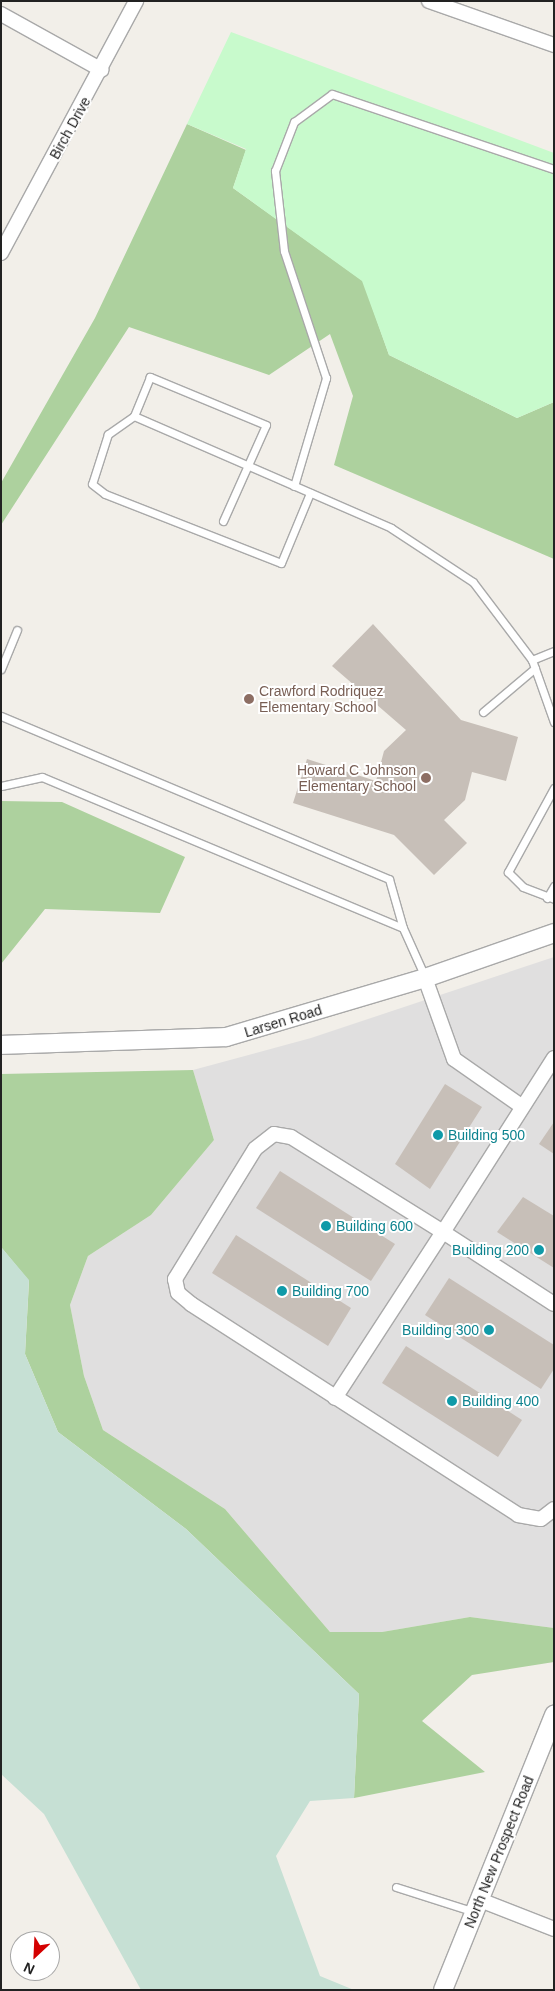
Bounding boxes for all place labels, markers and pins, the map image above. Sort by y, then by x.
place label: Crawford Rodriquez Elementary School [259,683,383,716]
marker: Crawford Rodriquez Elementary School [243,693,255,705]
place label: Howard C Johnson Elementary School [297,762,416,794]
marker: Howard C Johnson Elementary School [420,772,432,784]
place label: Building 500 [448,1127,525,1143]
marker: Building 500 [432,1129,444,1141]
place label: Building 600 [336,1218,413,1234]
marker: Building 600 [320,1220,332,1232]
place label: Building 200 [452,1242,529,1258]
marker: Building 200 [533,1244,545,1256]
place label: Building 700 [292,1283,369,1299]
marker: Building 700 [276,1285,288,1297]
place label: Building 300 [402,1322,479,1338]
marker: Building 300 [483,1324,495,1336]
place label: Building 400 [462,1393,539,1409]
marker: Building 400 [446,1395,458,1407]

